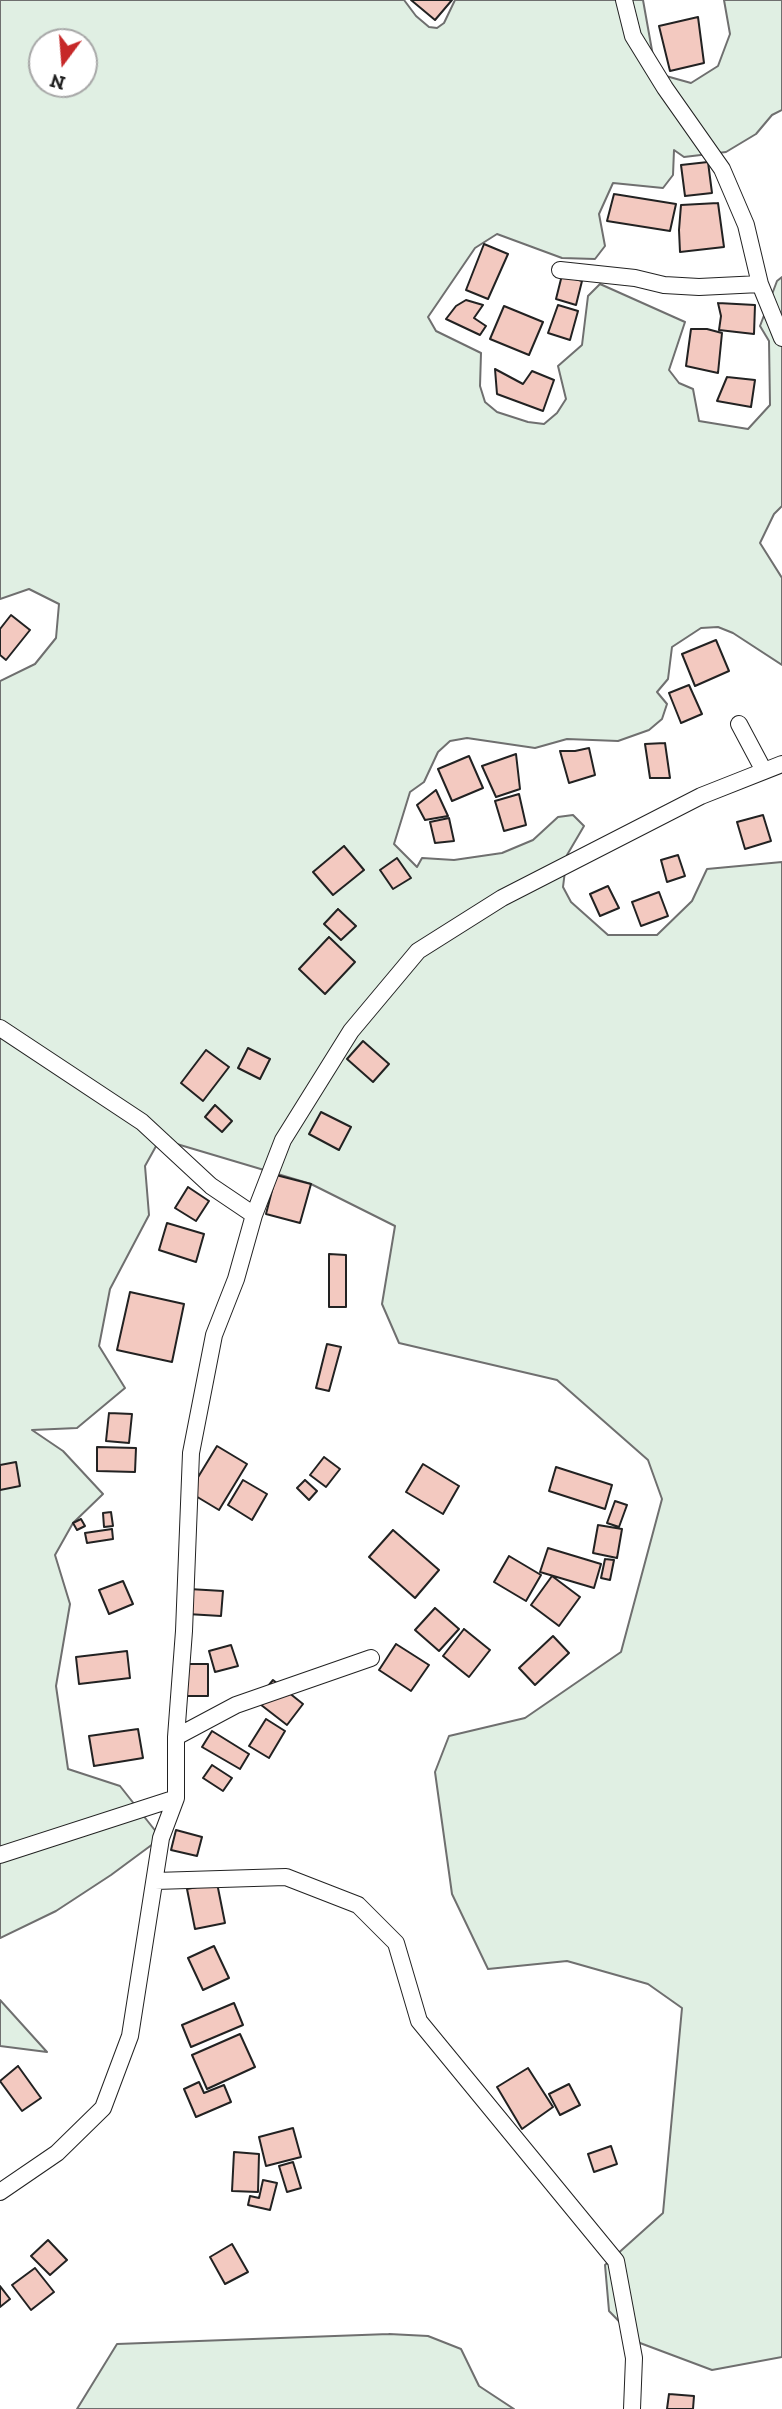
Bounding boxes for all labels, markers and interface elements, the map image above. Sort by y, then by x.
north arrow [28,28,98,98]
text: N [48,69,68,95]

